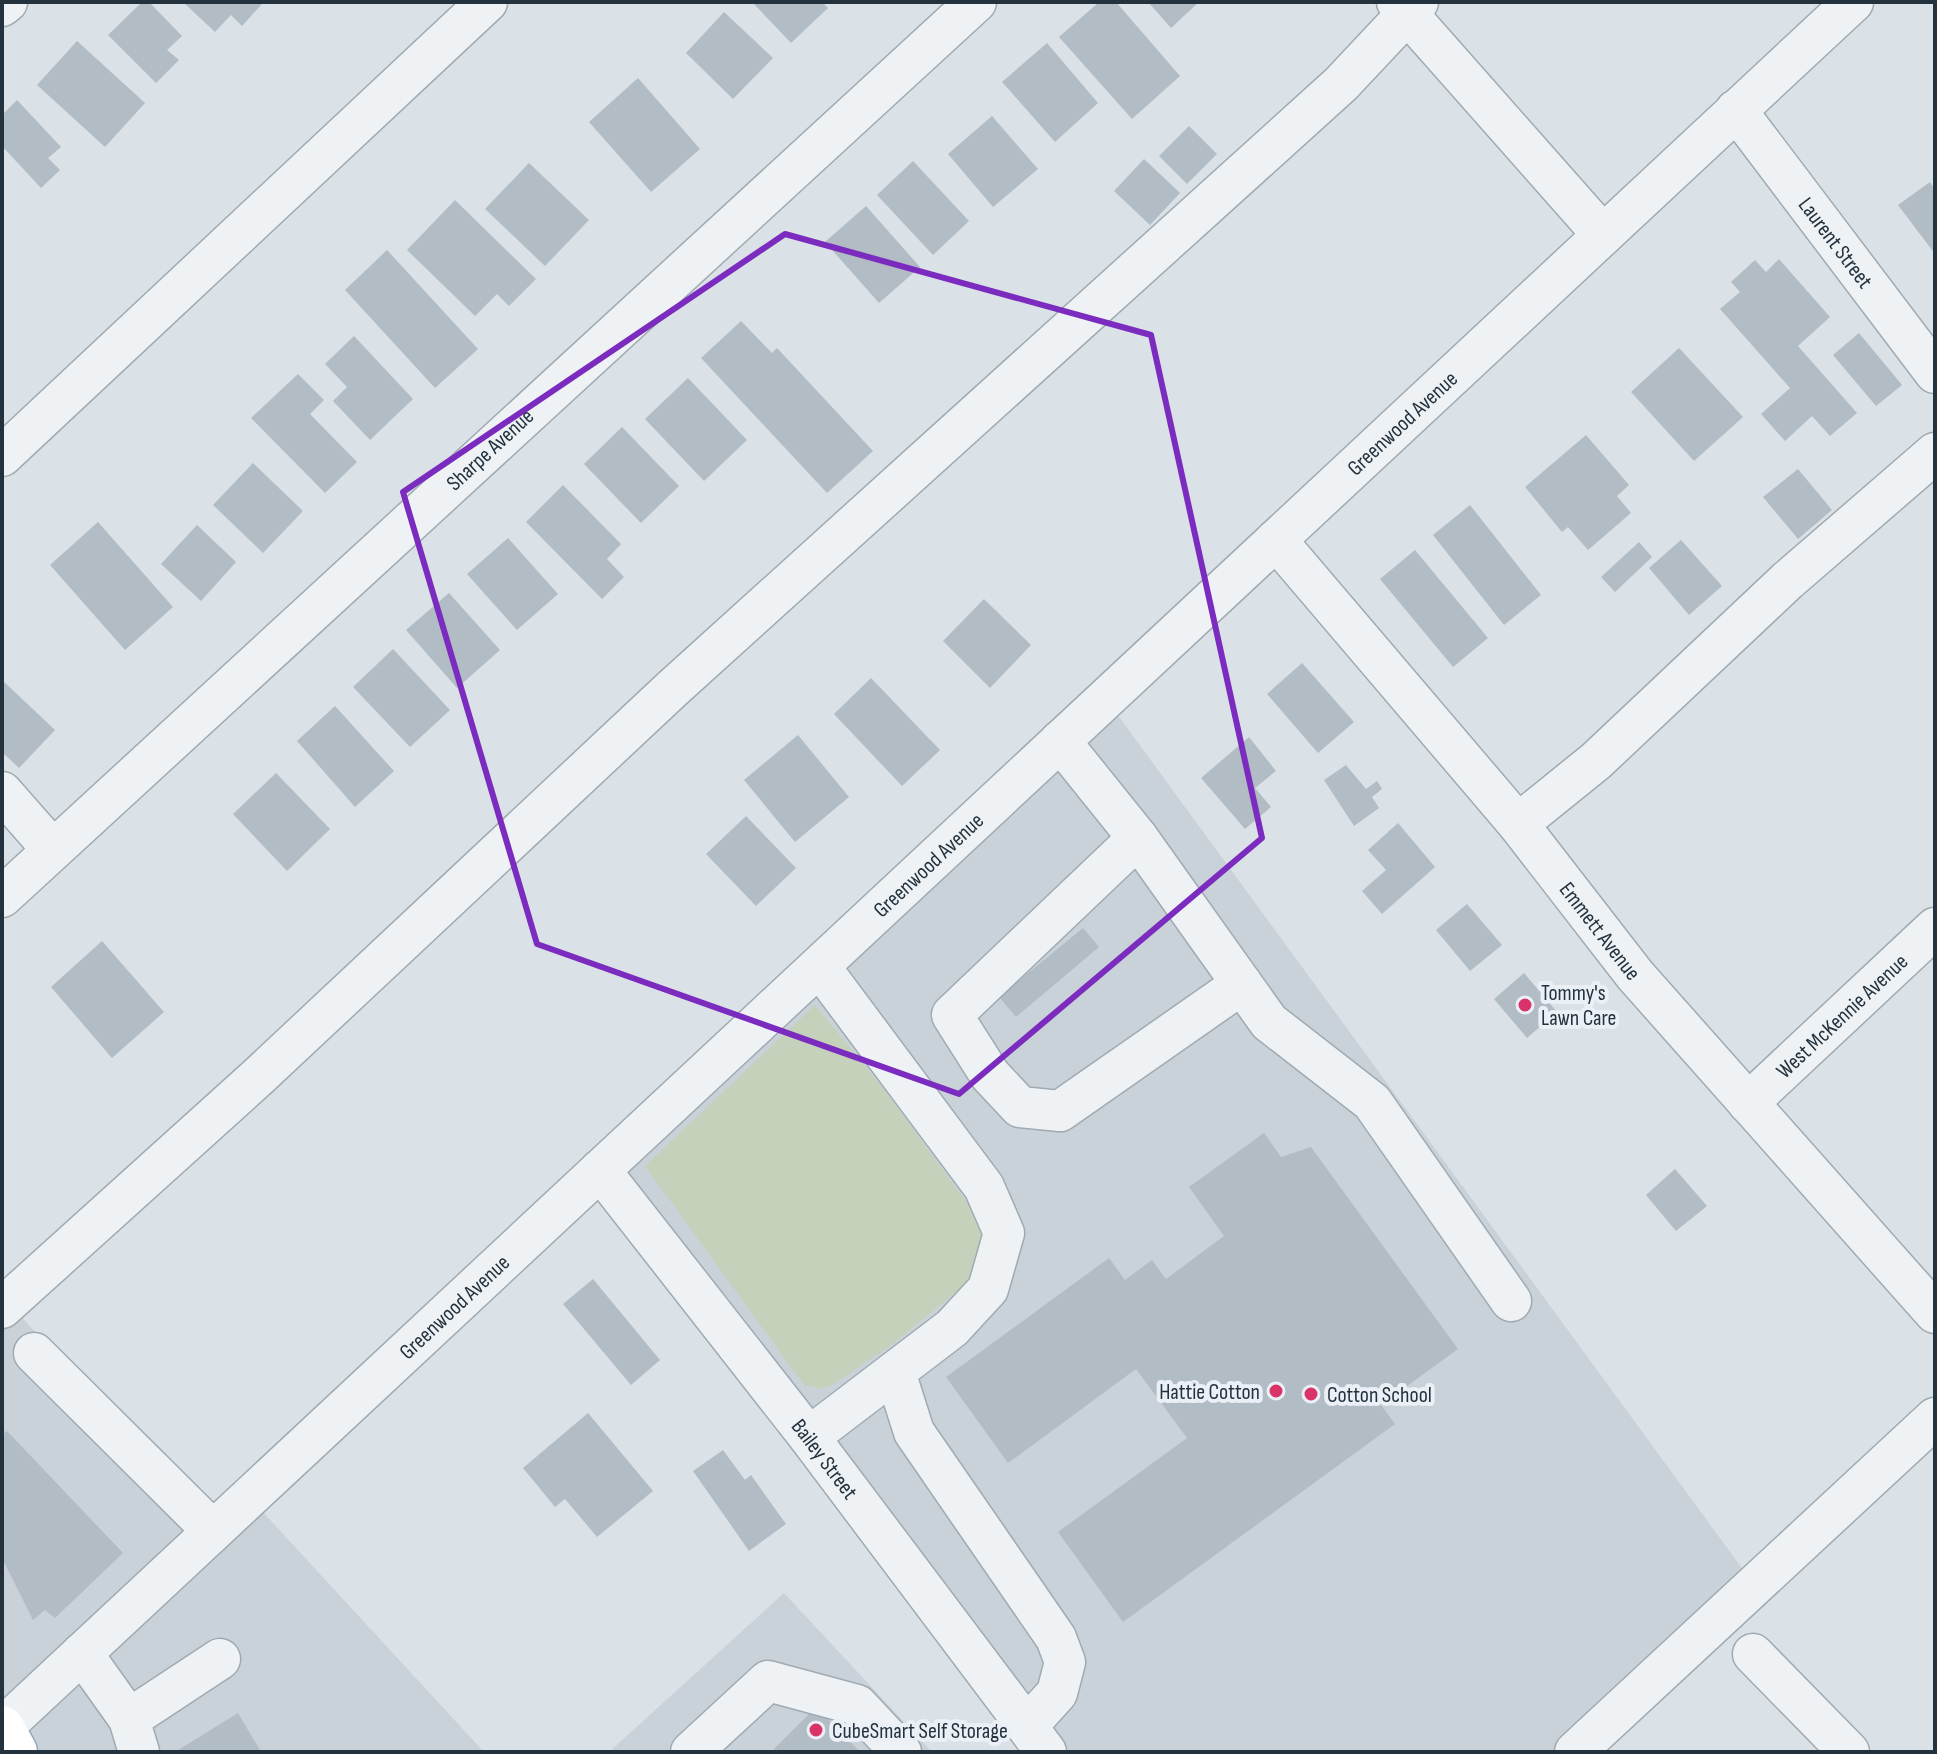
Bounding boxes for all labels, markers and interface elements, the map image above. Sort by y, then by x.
street label: Laurent Street [1792,193,1878,294]
street label: Greenwood Avenue [1342,366,1464,482]
street label: Sharpe Avenue [441,403,540,497]
street label: Greenwood Avenue [868,808,990,924]
street label: Emmett Avenue [1553,877,1646,986]
street label: West McKennie Avenue [1771,949,1914,1085]
place label: Tommy's Lawn Care [1541,980,1616,1032]
marker: Tommy's Lawn Care [1516,996,1534,1014]
street label: Greenwood Avenue [394,1250,516,1366]
place label: Hattie Cotton [1159,1379,1260,1406]
marker: Hattie Cotton [1267,1382,1285,1400]
place label: Cotton School [1327,1382,1432,1409]
marker: Cotton School [1302,1385,1320,1403]
street label: Bailey Street [785,1414,863,1505]
place label: CubeSmart Self Storage [832,1718,1008,1745]
marker: CubeSmart Self Storage [807,1721,825,1739]

